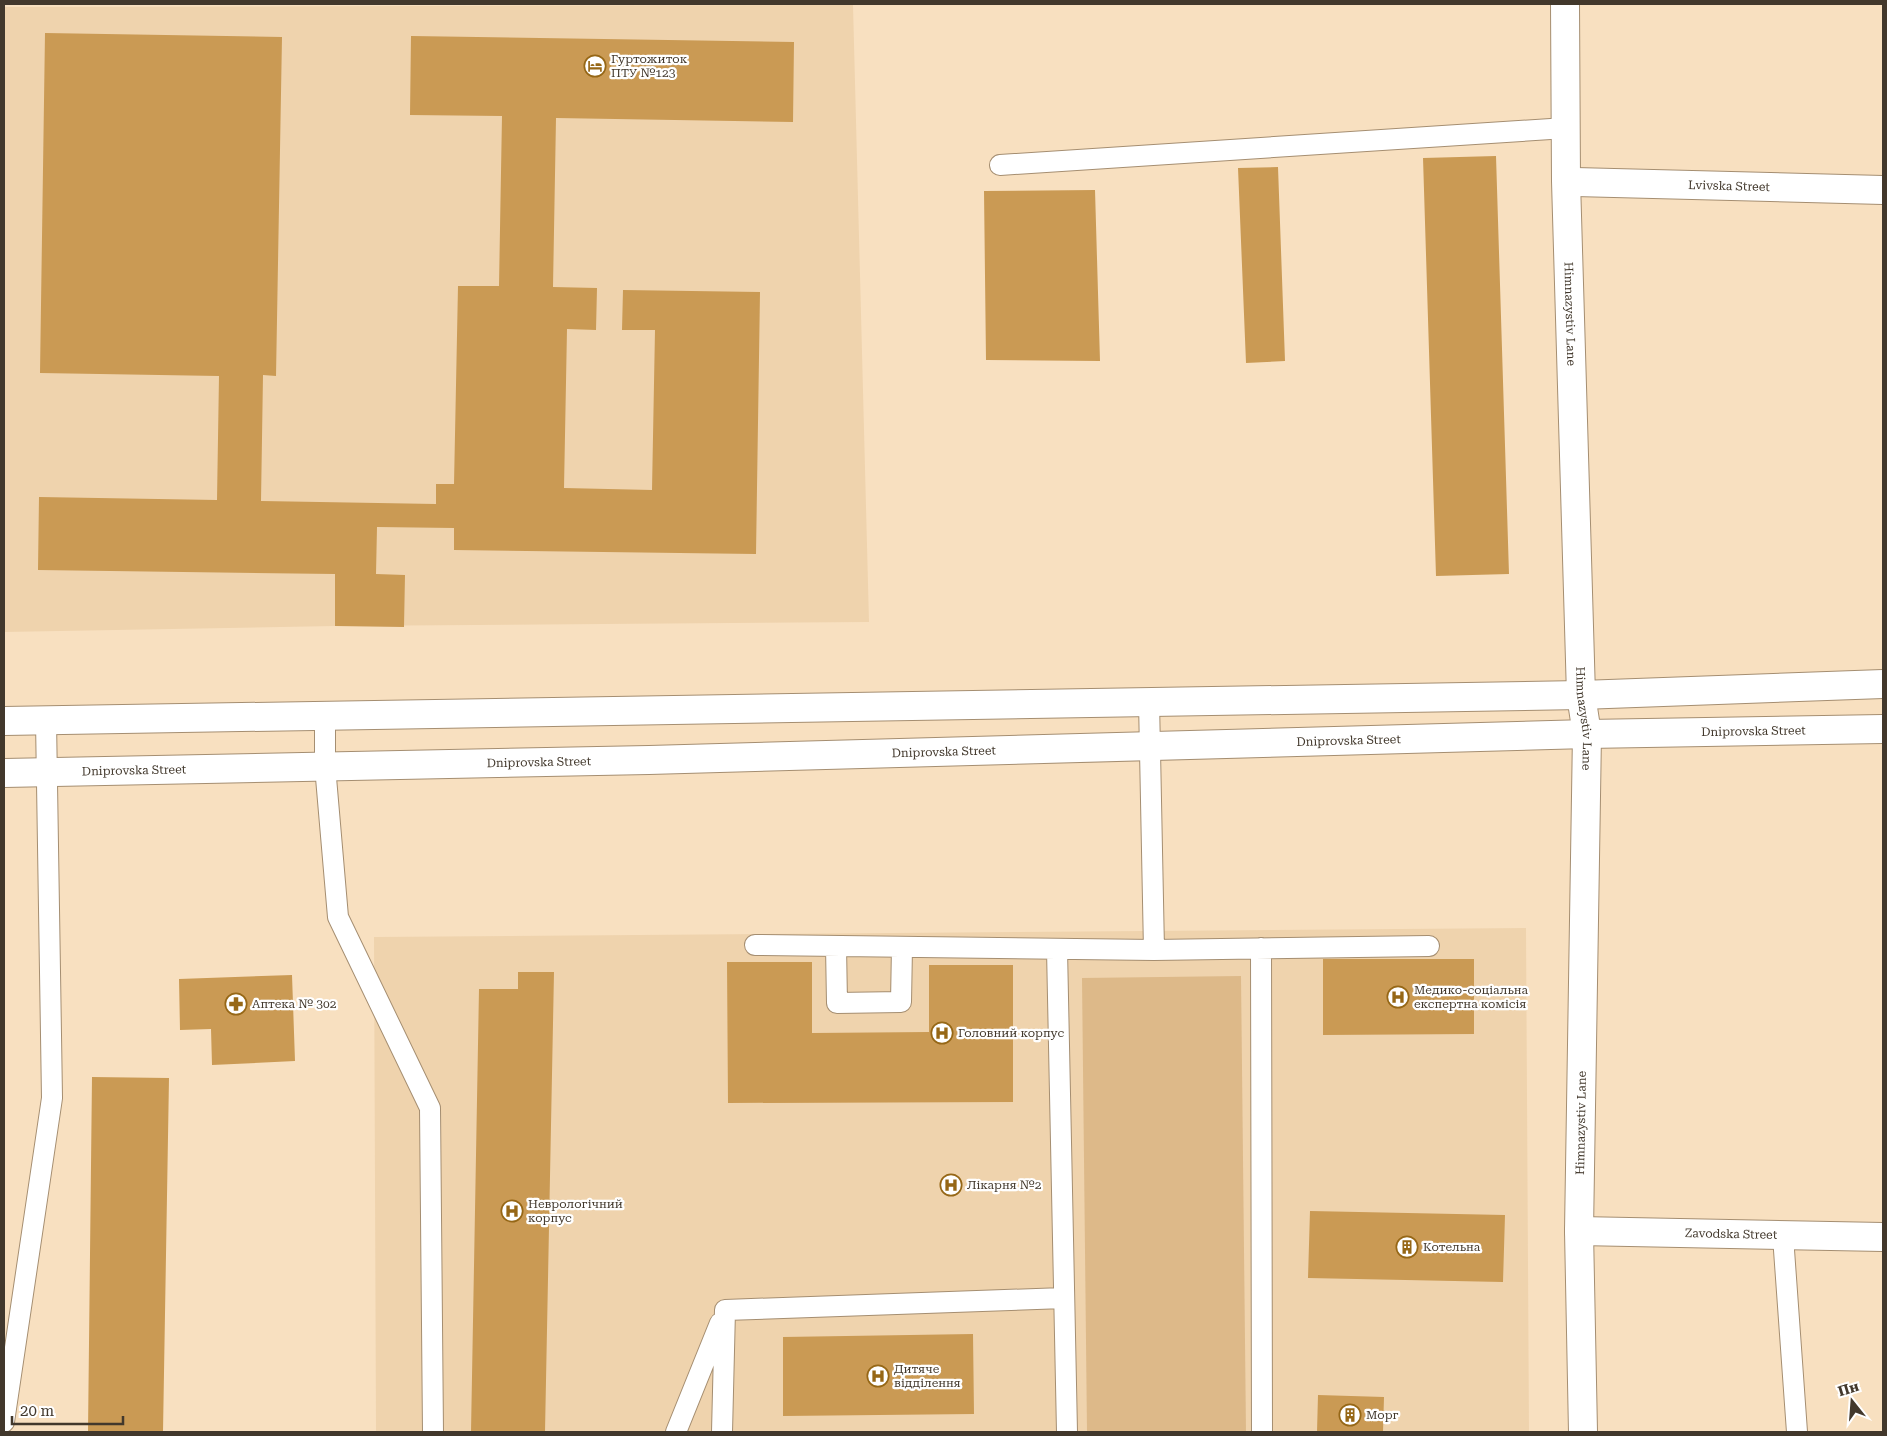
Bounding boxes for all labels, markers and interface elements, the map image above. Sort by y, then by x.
place label: Гуртожиток ПТУ №123 [611,52,688,80]
hotel icon: Гуртожиток ПТУ №123 [583,54,607,78]
street label: Lvivska Street [1688,178,1771,194]
street label: Himnazystiv Lane [1561,262,1578,367]
street label: Himnazystiv Lane [1573,666,1594,771]
street label: Dniprovska Street [1701,723,1806,739]
street label: Dniprovska Street [1296,732,1402,749]
street label: Dniprovska Street [891,743,997,760]
street label: Dniprovska Street [487,754,592,770]
street label: Dniprovska Street [82,762,187,778]
place label: Медико-соціальна експертна комісія [1414,983,1529,1011]
hospital icon: Медико-соціальна експертна комісія [1386,985,1410,1009]
pharmacy icon: Аптека № 302 [224,992,248,1016]
place label: Аптека № 302 [252,997,337,1011]
hospital icon: Головний корпус [930,1021,954,1045]
place label: Головний корпус [958,1026,1064,1040]
street label: Himnazystiv Lane [1573,1070,1589,1175]
hospital icon: Лікарня №2 [939,1173,963,1197]
place label: Лікарня №2 [967,1178,1042,1192]
place label: Неврологічний корпус [528,1197,623,1225]
hospital icon: Неврологічний корпус [500,1199,524,1223]
street label: Zavodska Street [1685,1226,1778,1242]
building icon: Котельна [1395,1235,1419,1259]
place label: Котельна [1423,1240,1481,1254]
place label: Дитяче відділення [894,1362,961,1390]
hospital icon: Дитяче відділення [866,1364,890,1388]
north arrow [1827,1376,1877,1426]
text: Пн [1836,1378,1861,1399]
scale bar [12,1394,124,1426]
text: 20 m [20,1402,55,1420]
building icon: Морг [1338,1403,1362,1427]
place label: Морг [1366,1408,1399,1422]

